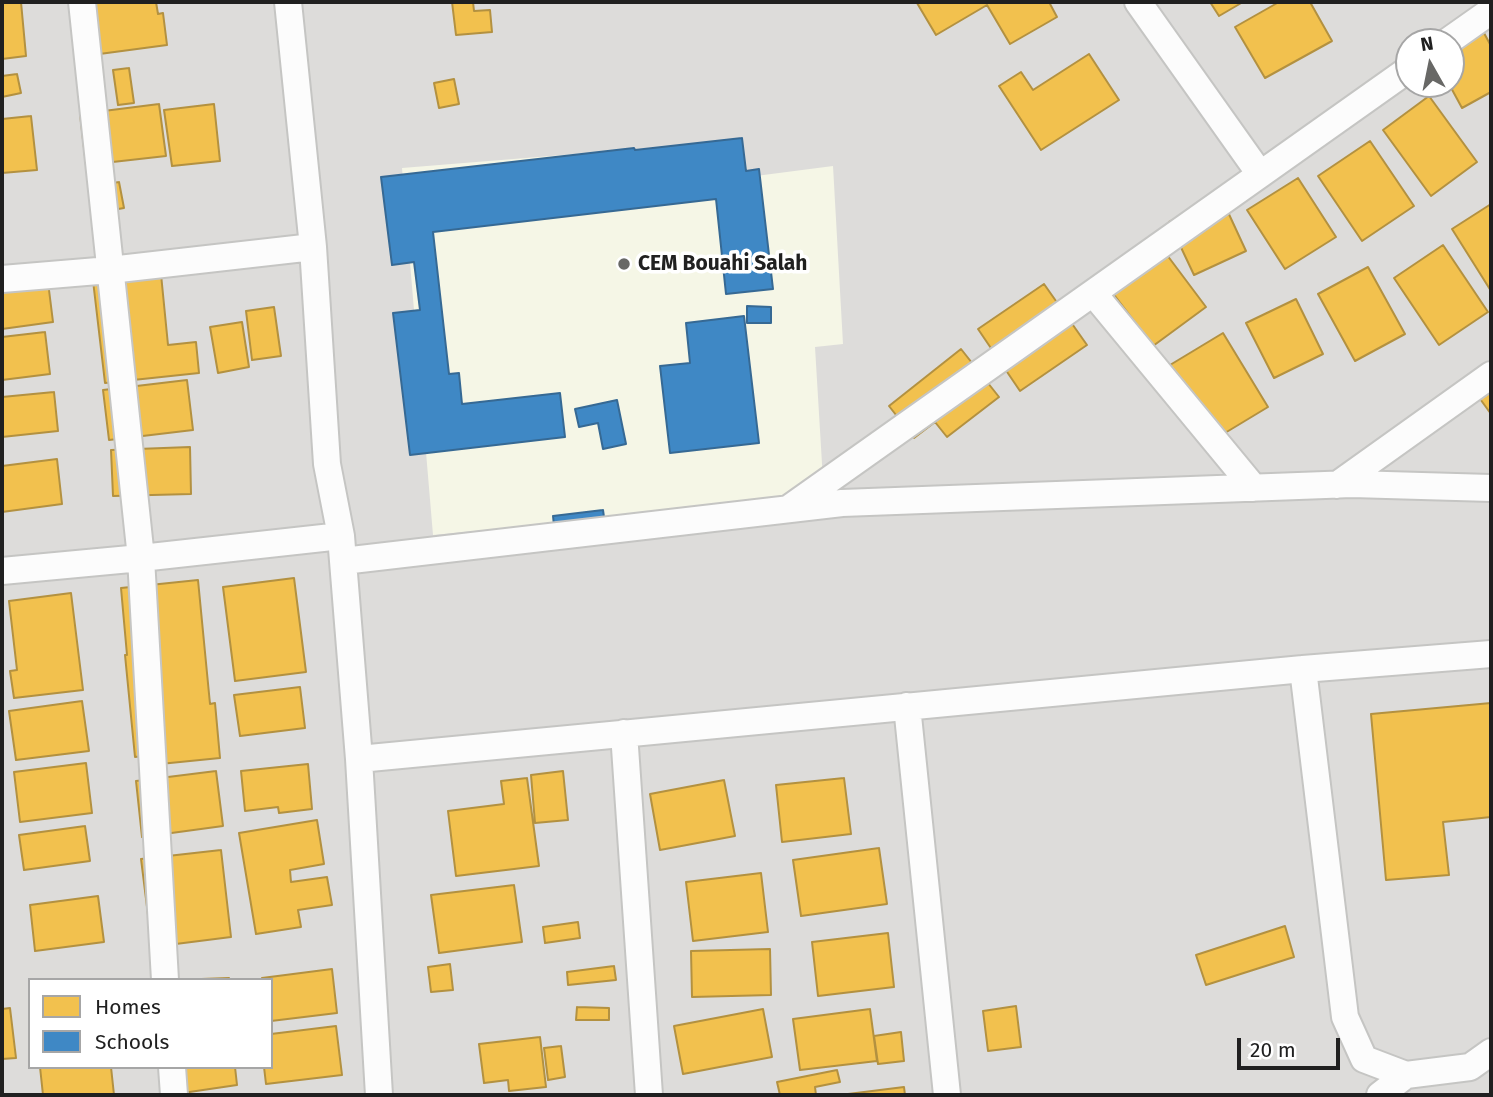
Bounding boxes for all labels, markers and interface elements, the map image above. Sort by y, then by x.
north arrow [1395,28,1465,98]
text: N [1419,31,1435,56]
place label: CEM Bouahi Salah [638,251,807,277]
marker: CEM Bouahi Salah [616,256,632,272]
legend [28,978,273,1069]
text: Homes [95,994,161,1020]
scale bar [1241,1024,1344,1068]
text: Schools [95,1029,169,1055]
text: 20 m [1250,1037,1296,1063]

